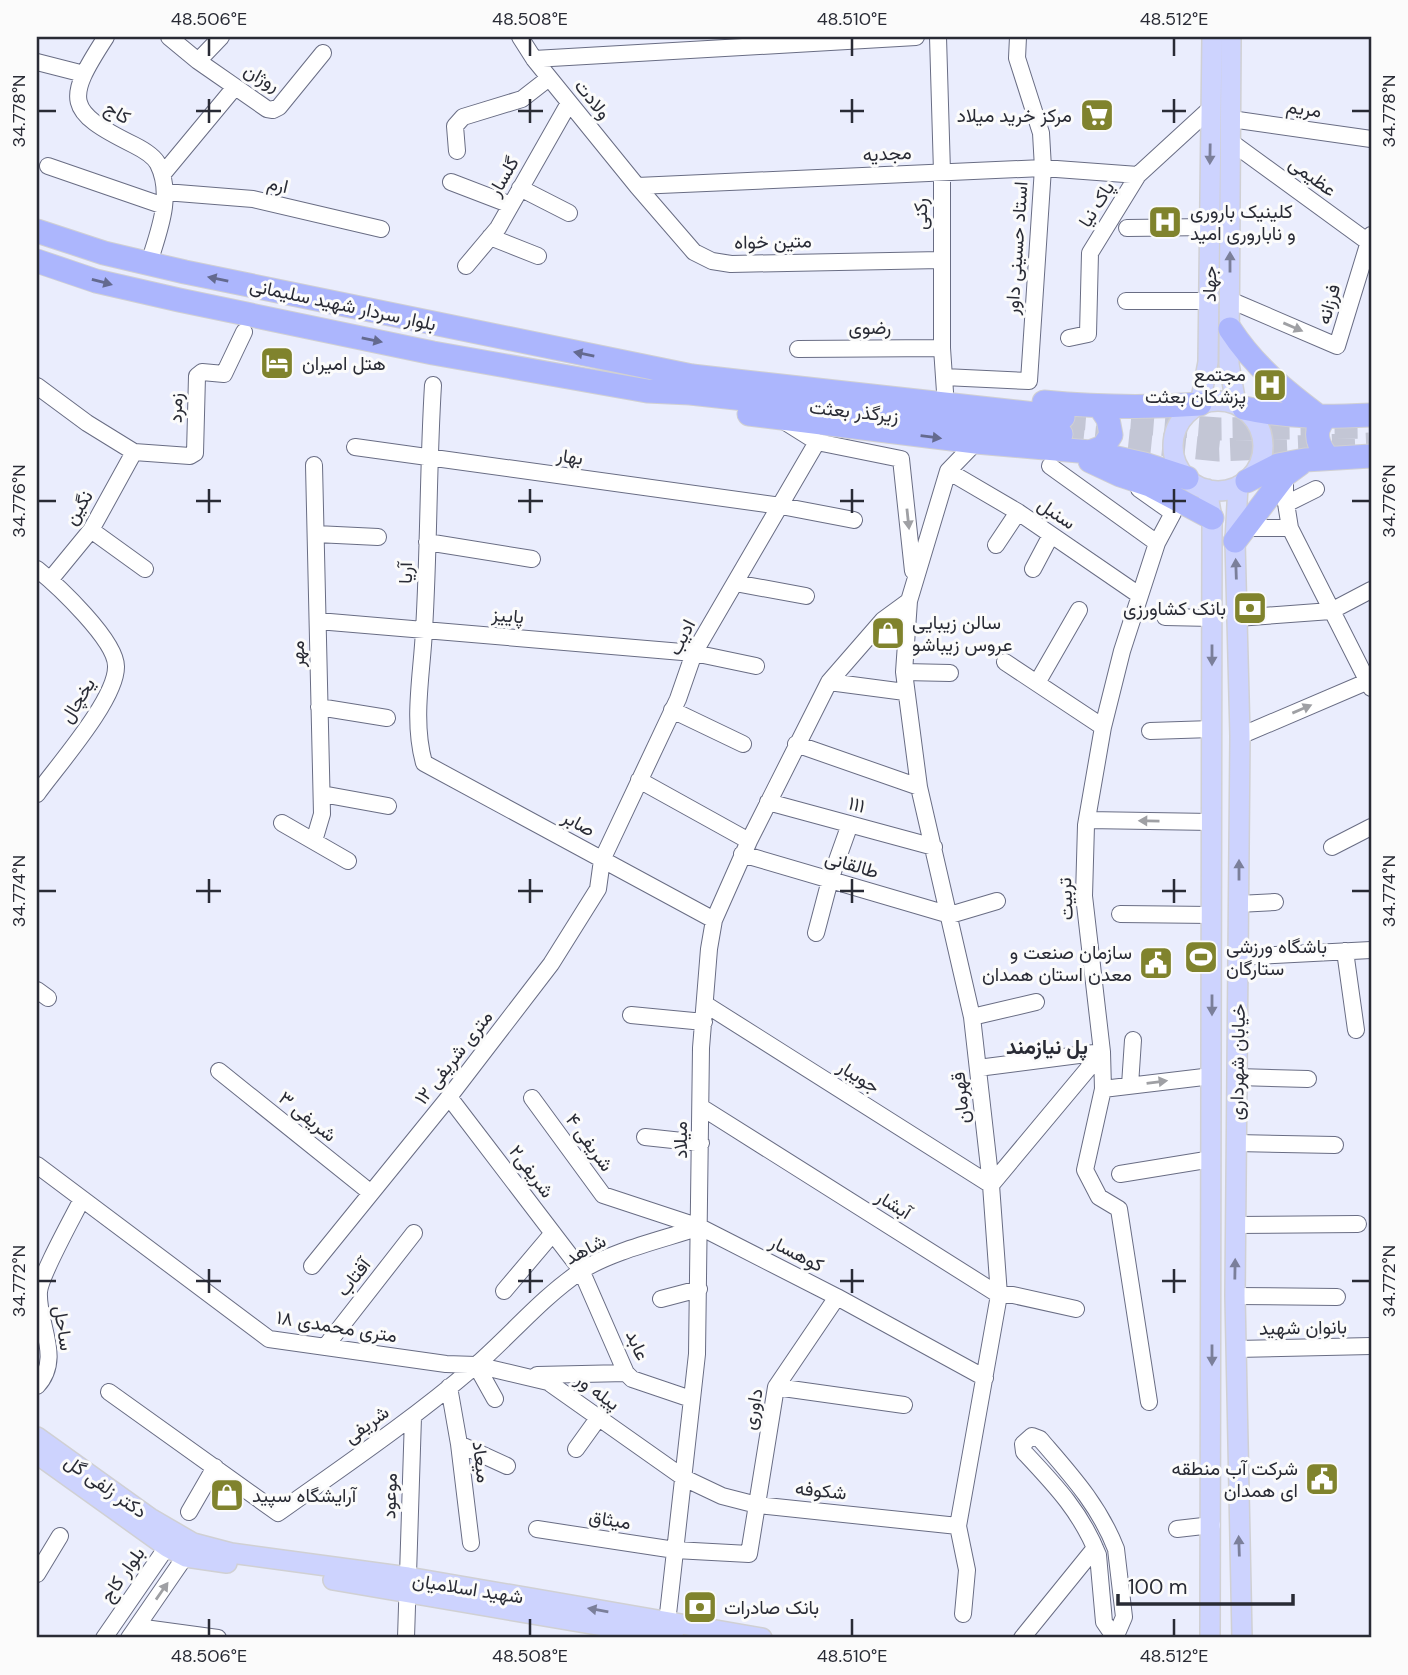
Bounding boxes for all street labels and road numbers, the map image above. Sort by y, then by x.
street label: روژان [239,57,284,98]
street label: ولادت [569,74,616,125]
street label: مریم [1285,94,1323,123]
street label: کاج [100,95,135,130]
street label: مجدیه [862,140,912,167]
street label: عظیمی [1284,151,1342,202]
street label: گلسار [482,152,525,202]
street label: ارم [265,170,291,199]
street label: پاک نیا [1073,176,1121,233]
street label: استاد حسینی داور [999,180,1034,317]
street label: رکنی [908,198,933,230]
street label: متین خواه [734,228,812,255]
street label: جهاد [1197,266,1222,302]
street label: بلوار سردار شهید سلیمانی [247,273,438,336]
street label: فرزانه [1311,281,1346,327]
street label: رضوی [849,315,891,340]
street label: زمرد [163,393,188,423]
street label: زیرگذر بعثت [808,394,900,429]
street label: بهار [554,442,585,471]
street label: نگین [58,485,99,529]
street label: سنبل [1033,492,1081,535]
street label: آریا [393,560,418,584]
street label: پاییز [490,602,525,630]
street label: ادیب [662,615,701,659]
street label: مهر [285,640,310,669]
street label: یخچال [54,673,102,728]
street label: ۱۱۱ [846,790,868,819]
street label: صابر [557,804,600,843]
street label: طالقانی [822,845,882,884]
street label: تربیت [1052,877,1079,921]
street label: خیابان شهرداری [1224,1003,1251,1121]
street label: ۱۲ متری شریفی [409,1005,498,1110]
street label: جویبار [832,1053,885,1099]
street label: قهرمان [945,1071,976,1125]
street label: شریفی ۳ [274,1085,342,1147]
street label: شریفی ۴ [560,1108,619,1176]
street label: میلاد [668,1121,693,1159]
street label: شریفی۲ [504,1140,560,1203]
street label: آبشار [870,1183,918,1226]
street label: شاهد [560,1228,610,1271]
street label: کوهسار [765,1229,828,1278]
street label: آفتاب [331,1252,377,1302]
street label: ساحل [48,1304,79,1352]
street label: ۱۸ متری محمدی [275,1305,399,1348]
street label: بانوان شهید [1259,1314,1347,1341]
street label: عابد [620,1326,655,1364]
street label: پیله ور [569,1366,625,1417]
street label: داوری [736,1386,769,1432]
street label: شریفی [339,1400,394,1449]
street label: میعاد [467,1440,496,1484]
street label: دکتر زلفی گل [60,1449,152,1524]
street label: موعود [376,1473,403,1519]
street label: شکوفه [794,1475,848,1506]
street label: میثاق [587,1504,633,1535]
street label: بلوار کاج [94,1542,150,1607]
street label: شهید اسلامیان [411,1567,525,1610]

